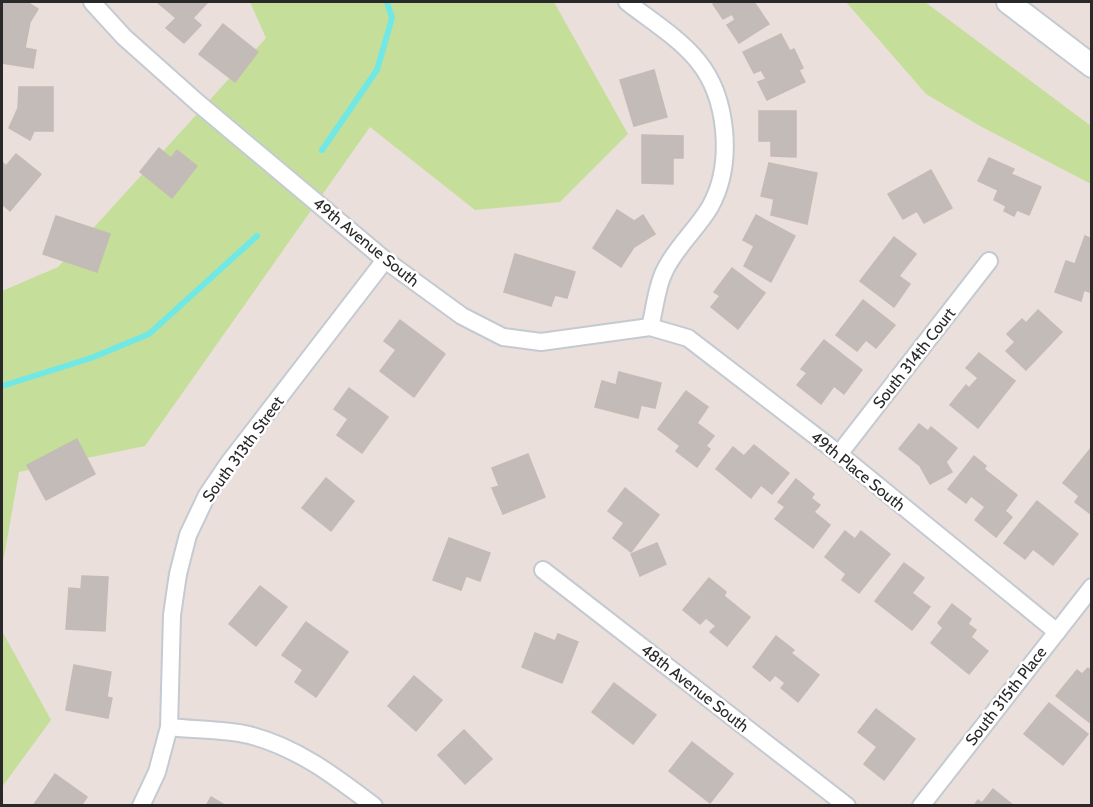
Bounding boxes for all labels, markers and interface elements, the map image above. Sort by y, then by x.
street label: 49th Avenue South [309,193,423,291]
street label: South 314th Court [869,304,959,412]
street label: South 313th Street [198,392,288,505]
street label: 49th Place South [807,427,909,515]
street label: 48th Avenue South [637,640,753,736]
street label: South 315th Place [961,643,1051,749]

